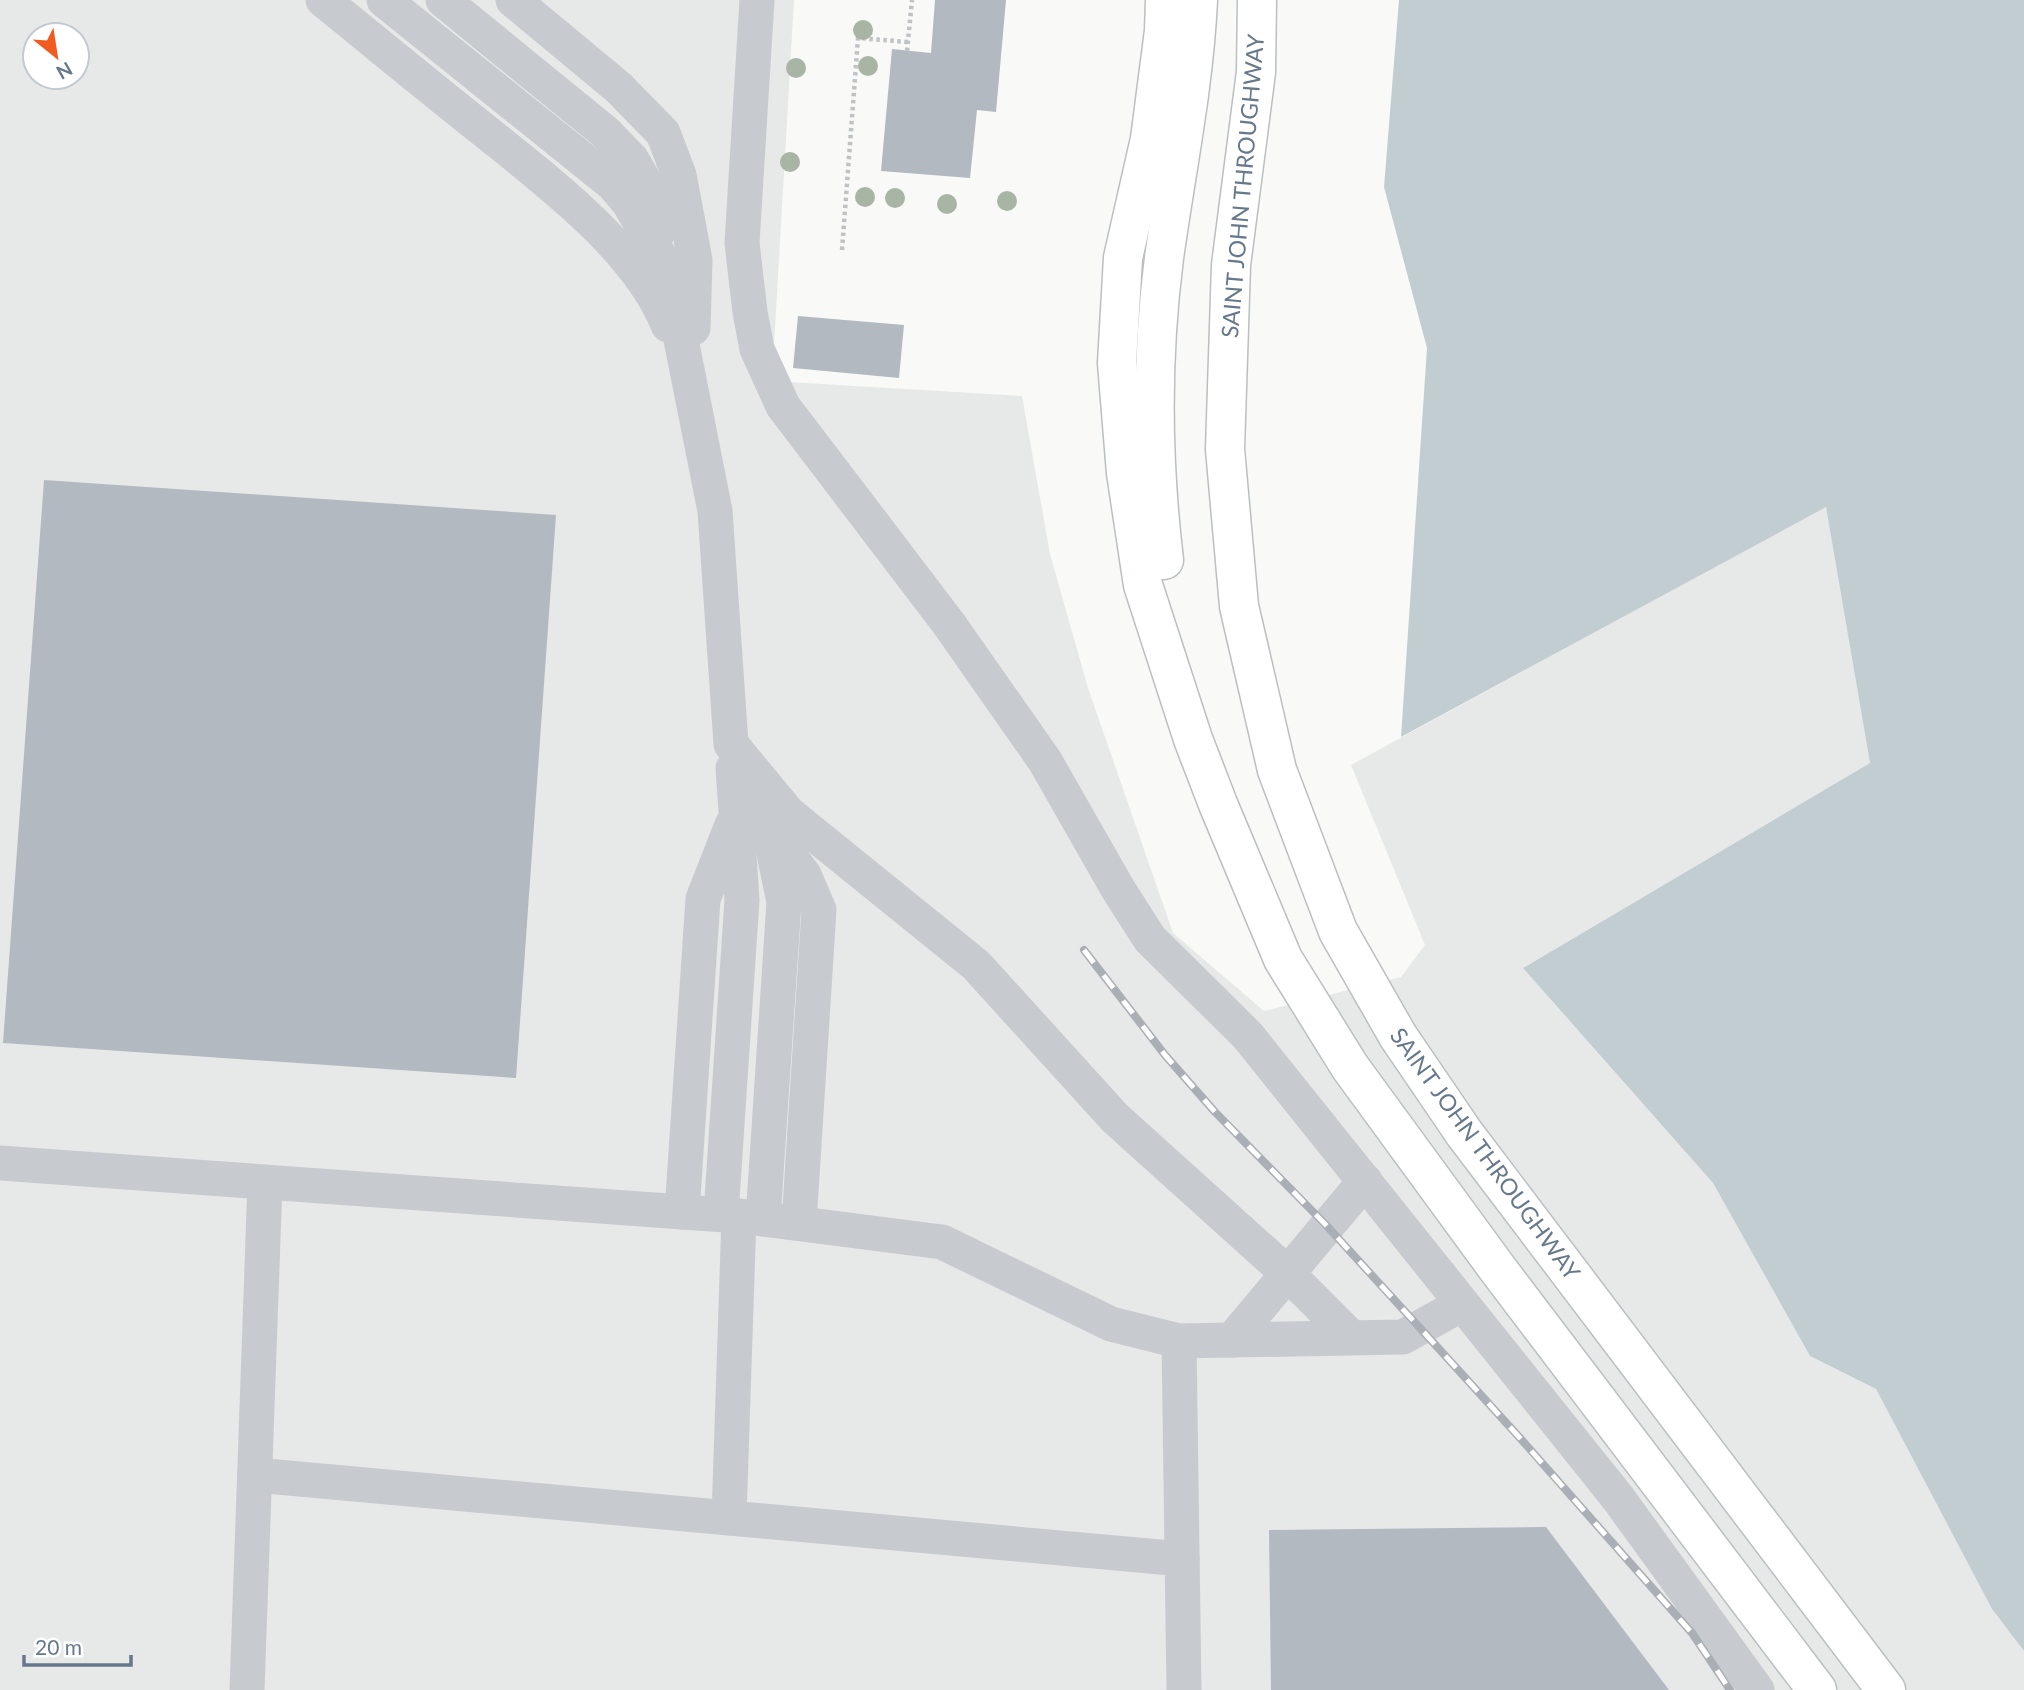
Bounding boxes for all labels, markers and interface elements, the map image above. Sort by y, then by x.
north arrow [21,21,91,91]
street label: SAINT JOHN THROUGHWAY [1215,32,1269,339]
text: N [53,58,77,85]
street label: SAINT JOHN THROUGHWAY [1385,1022,1587,1285]
scale bar [24,1624,131,1668]
text: 20 m [35,1634,82,1659]

